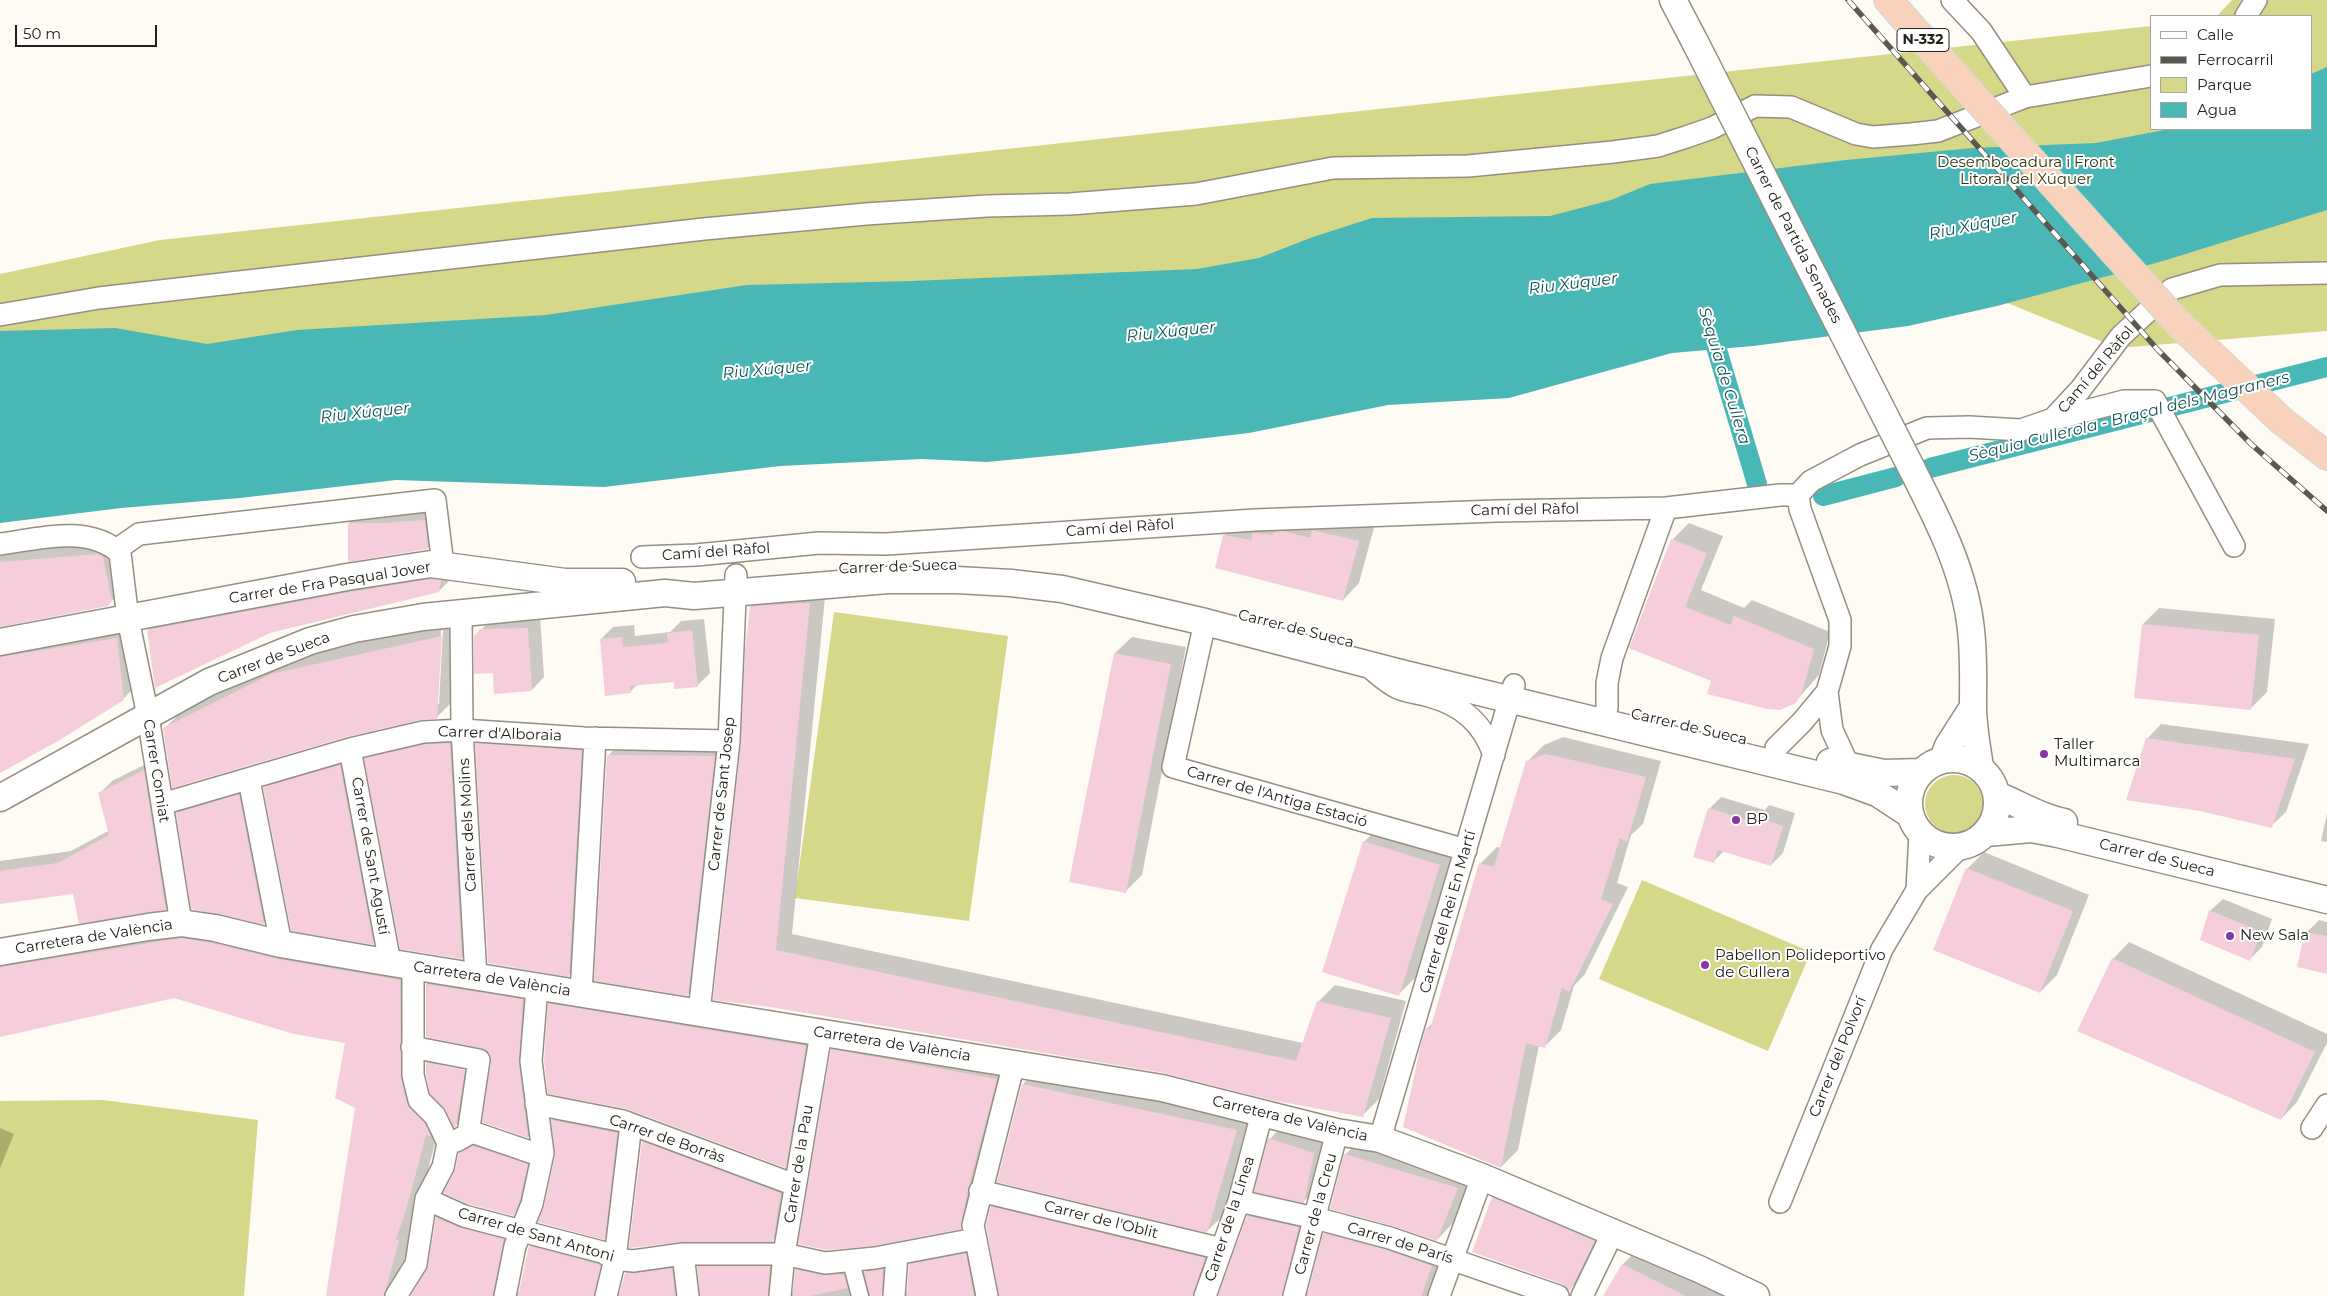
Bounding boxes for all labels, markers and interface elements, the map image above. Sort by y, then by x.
scale bar [18,15,160,47]
legend [2150,15,2312,130]
text: 50 m [23,24,61,43]
text: Calle [2197,25,2234,44]
road number: N-332 [1897,28,1949,52]
text: Ferrocarril [2197,50,2274,69]
text: Parque [2197,75,2252,94]
text: Agua [2197,100,2237,119]
street label: Carrer de Partida Senades [1741,144,1845,326]
park label: Desembocadura i Front Litoral del Xúquer [1937,154,2115,189]
water label: Riu Xúquer [1927,208,2019,244]
water label: Riu Xúquer [1528,269,1618,299]
water label: Sèquia de Cullera [1694,305,1754,447]
water label: Riu Xúquer [1126,318,1216,346]
street label: Camí del Ràfol [2054,323,2138,417]
water label: Riu Xúquer [722,357,812,383]
water label: Sèquia Cullerola - Braçal dels Magraners [1967,368,2291,466]
water label: Riu Xúquer [320,399,410,427]
street label: Camí del Ràfol [1471,500,1579,520]
street label: Camí del Ràfol [1065,515,1175,541]
street label: Camí del Ràfol [661,539,771,565]
street label: Carrer de Sueca [838,556,958,578]
street label: Carrer de Fra Pasqual Jover [228,558,432,608]
street label: Carrer de Sueca [1236,606,1356,652]
street label: Carrer de Sueca [215,628,333,688]
street label: Carrer de Sueca [1629,705,1749,749]
street label: Carrer de Sant Josep [705,716,739,872]
street label: Carrer Comiat [139,718,173,824]
street label: Carrer d'Alboraia [438,723,562,745]
place label: Taller Multimarca [2054,736,2140,771]
marker: Taller Multimarca [2038,748,2050,760]
street label: Carrer dels Molins [456,758,480,892]
street label: Carrer de l'Antiga Estació [1184,763,1370,831]
street label: Carrer de Sant Agustí [347,776,393,936]
place label: BP [1746,811,1768,829]
marker: BP [1730,814,1742,826]
street label: Carrer del Rei En Martí [1416,828,1480,996]
street label: Carrer de Sueca [2097,835,2217,881]
street label: Carretera de València [14,916,174,958]
place label: New Sala [2240,927,2309,945]
marker: New Sala [2224,930,2236,942]
place label: Pabellon Polideportivo de Cullera [1715,947,1886,982]
street label: Carretera de València [412,958,572,1000]
marker: Pabellon Polideportivo de Cullera [1699,959,1711,971]
street label: Carrer del Polvorí [1806,994,1870,1120]
street label: Carretera de València [812,1023,972,1065]
street label: Carretera de València [1210,1092,1370,1146]
street label: Carrer de la Pau [781,1104,817,1224]
street label: Carrer de Borràs [607,1111,727,1167]
street label: Carrer de la Creu [1291,1151,1341,1277]
street label: Carrer de la Línea [1201,1154,1259,1284]
street label: Carrer de l'Oblit [1042,1197,1160,1243]
street label: Carrer de Sant Antoni [456,1204,616,1266]
street label: Carrer de París [1345,1218,1455,1268]

